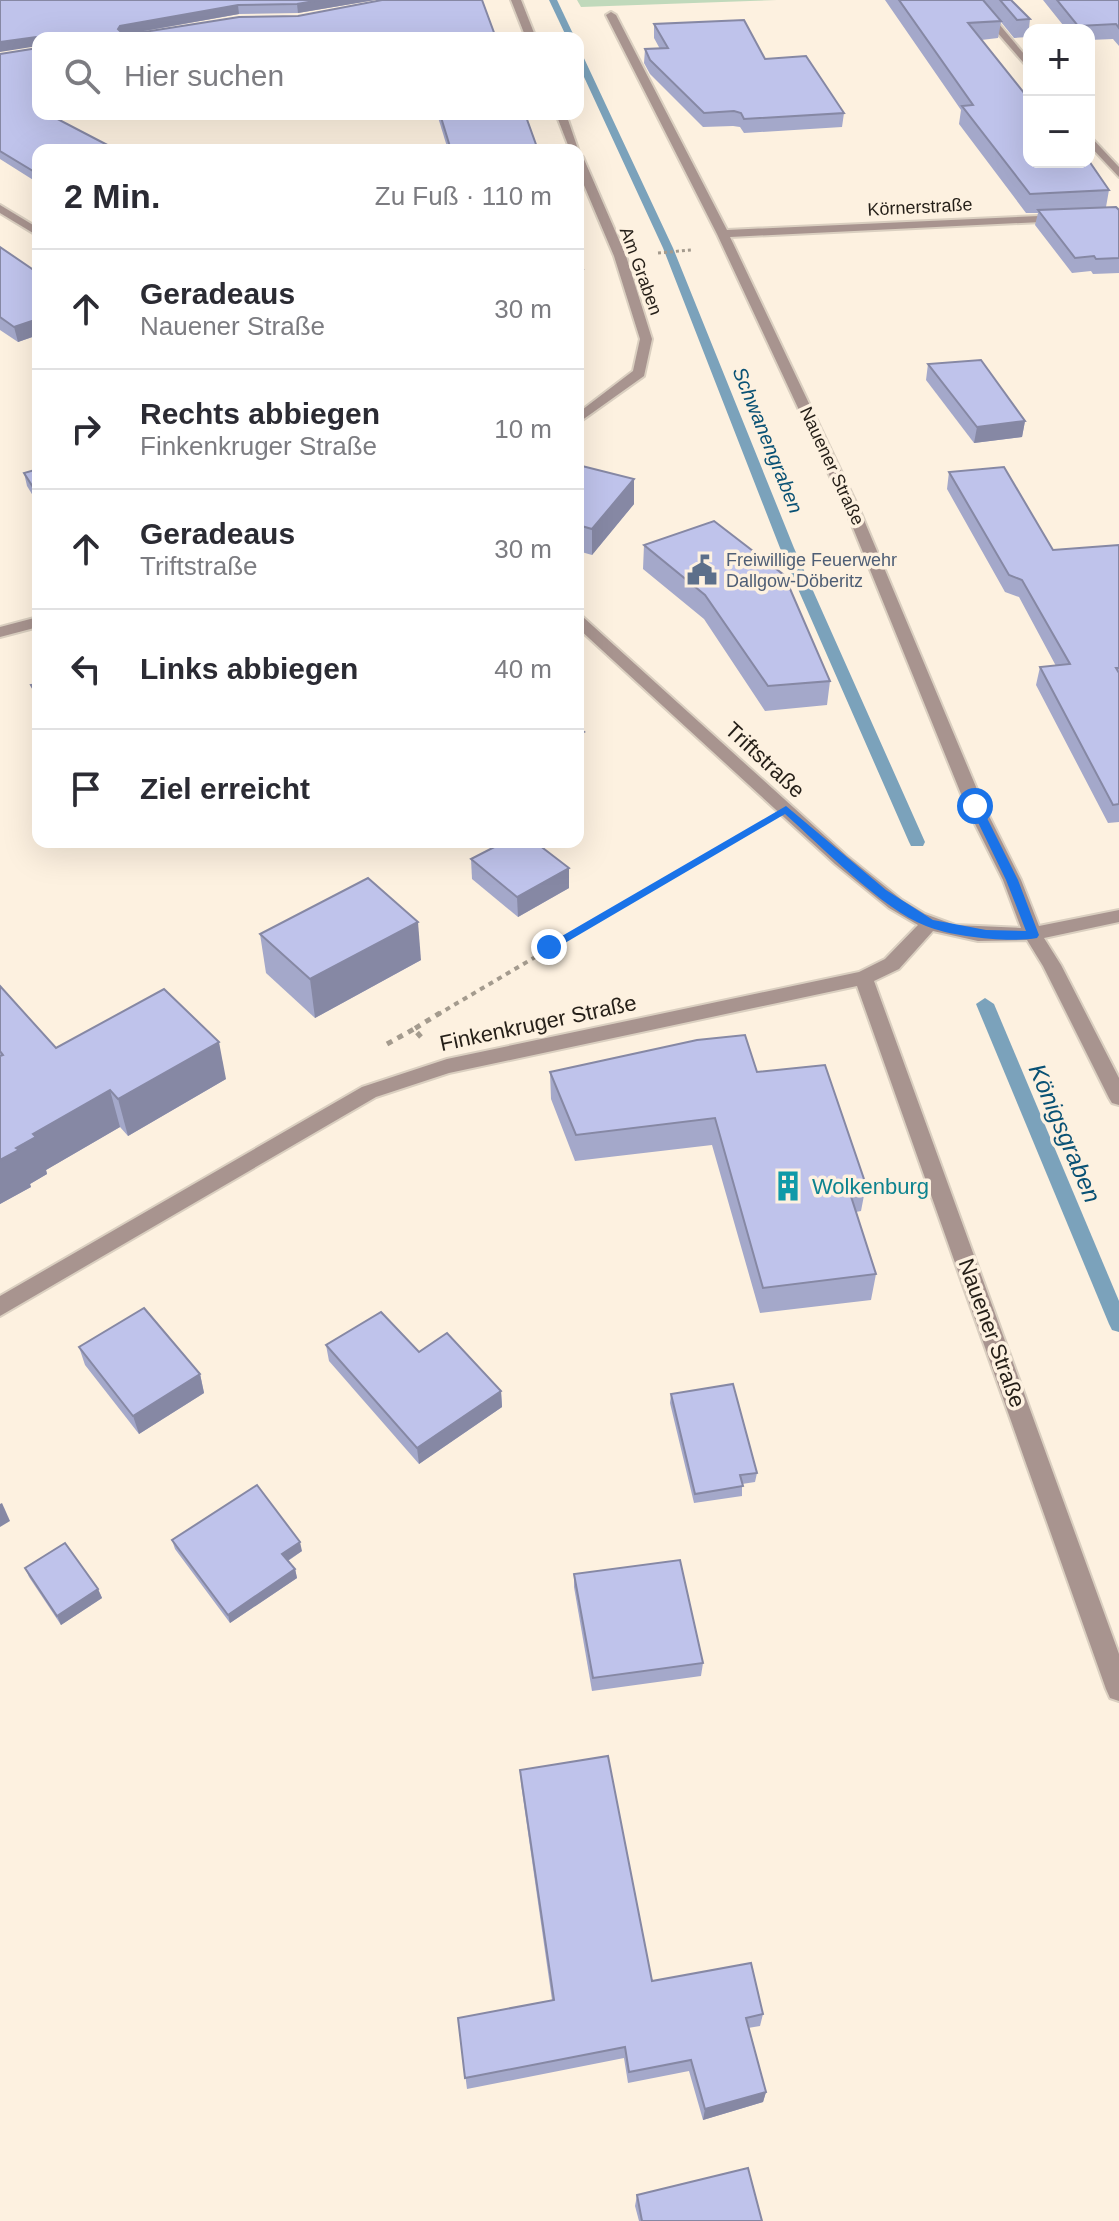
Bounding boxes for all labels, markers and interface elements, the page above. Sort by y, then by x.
map controls [1023,24,1095,168]
button: + [1023,24,1095,96]
search box [32,32,584,120]
icon: search [60,54,104,98]
text: Hier suchen [124,59,284,92]
button: − [1023,96,1095,168]
text: 2 Min. [64,177,160,215]
text: Zu Fuß · 110 m [375,181,552,211]
street label: Körnerstraße [867,194,973,220]
street label: Am Graben [616,224,666,318]
text: Geradeaus [140,277,295,310]
icon: ahead [64,287,108,331]
text: 30 m [494,294,552,324]
text: Nauener Straße [140,311,325,341]
water label: Schwanengraben [729,364,807,516]
text: Rechts abbiegen [140,397,380,430]
street label: Nauener Straße [796,404,868,528]
icon: right [64,407,108,451]
text: 10 m [494,414,552,444]
text: Finkenkruger Straße [140,431,377,461]
text: Geradeaus [140,517,295,550]
icon: ahead [64,527,108,571]
text: 30 m [494,534,552,564]
place label: Freiwillige Feuerwehr Dallgow-Döberitz [726,550,897,591]
text: Triftstraße [140,551,257,581]
public building icon: Freiwillige Feuerwehr Dallgow-Döberitz [685,553,719,587]
icon: left [64,647,108,691]
text: Links abbiegen [140,652,358,685]
text: 40 m [494,654,552,684]
street label: Triftstraße [720,717,810,803]
icon: arrive [64,767,108,811]
text: Ziel erreicht [140,772,310,805]
route start [957,788,993,824]
route end [531,929,567,965]
street label: Finkenkruger Straße [437,990,639,1056]
water label: Königsgraben [1024,1060,1106,1206]
building icon: Wolkenburg [771,1169,805,1203]
place label: Wolkenburg [812,1174,929,1199]
street label: Nauener Straße [953,1255,1031,1411]

